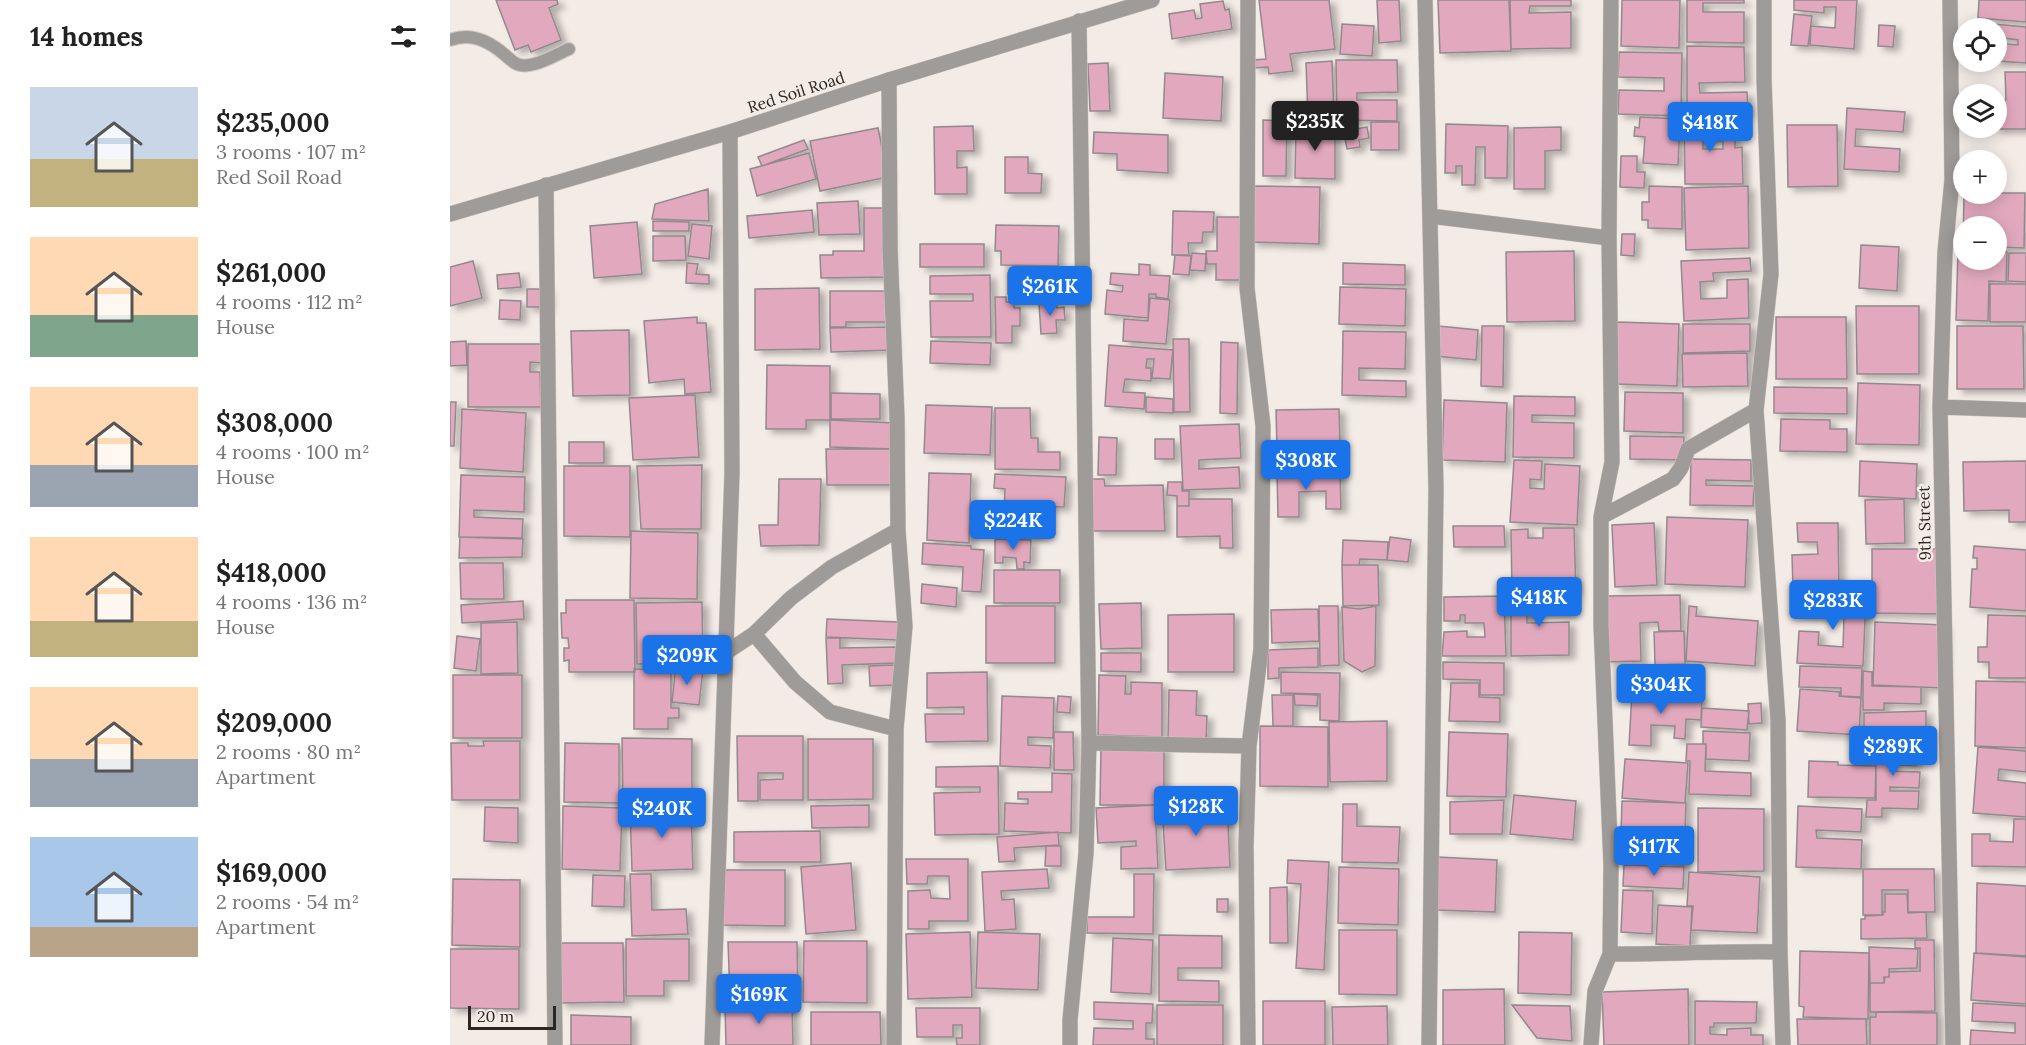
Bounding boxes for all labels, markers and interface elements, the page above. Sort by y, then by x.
map controls [1953,18,2007,270]
button: locate [1953,18,2007,72]
text: 14 homes [30,20,143,53]
icon: filters [387,20,420,53]
street label: Red Soil Road [745,67,847,117]
button: layers [1953,84,2007,138]
pin: $235K [1273,101,1357,152]
pin: $418K [1668,102,1752,153]
text: $235,000 [216,106,329,139]
text: $235K [1286,108,1344,133]
text: $418K [1682,109,1738,134]
icon: home [78,111,150,183]
text: 3 rooms · 107 m² [216,139,366,164]
button: + [1953,150,2007,204]
text: Red Soil Road [216,164,342,189]
button: − [1953,216,2007,270]
text: $261,000 [216,256,326,289]
icon: home [78,261,150,333]
pin: $261K [1008,266,1092,317]
text: $261K [1022,273,1078,298]
text: 4 rooms · 112 m² [216,289,363,314]
text: House [216,314,275,339]
text: $308,000 [216,406,333,439]
icon: home [78,411,150,483]
text: 4 rooms · 100 m² [216,439,370,464]
pin: $308K [1264,440,1348,491]
text: $308K [1275,447,1337,472]
text: House [216,464,275,489]
street label: 9th Street [1913,485,1935,560]
pin: $224K [971,500,1055,551]
text: $224K [984,507,1042,532]
text: $418,000 [216,556,327,589]
icon: home [78,561,150,633]
pin: $418K [1497,577,1581,628]
pin: $283K [1791,580,1875,631]
text: $418K [1511,584,1567,609]
text: $283K [1803,587,1863,612]
text: 4 rooms · 136 m² [216,589,368,614]
text: House [216,614,275,639]
pin: $209K [645,635,729,686]
text: $209K [657,642,717,667]
pin: $304K [1619,664,1703,715]
text: $304K [1631,671,1691,696]
text: $209,000 [216,706,332,739]
icon: home [78,711,150,783]
pin: $289K [1851,726,1935,777]
text: $289K [1863,733,1923,758]
text: 2 rooms · 80 m² [216,739,361,764]
text: Apartment [216,764,316,789]
pin: $128K [1154,786,1238,837]
pin: $240K [620,788,704,839]
text: $128K [1168,793,1224,818]
text: $240K [632,795,692,820]
pin: $117K [1612,826,1696,877]
text: $117K [1628,833,1680,858]
text: $169,000 [216,856,327,889]
icon: home [78,861,150,933]
text: 2 rooms · 54 m² [216,889,359,914]
text: Apartment [216,914,316,939]
pin: $169K [717,974,801,1025]
text: $169K [730,981,788,1006]
scale bar [468,1003,556,1030]
text: 20 m [477,1006,514,1026]

